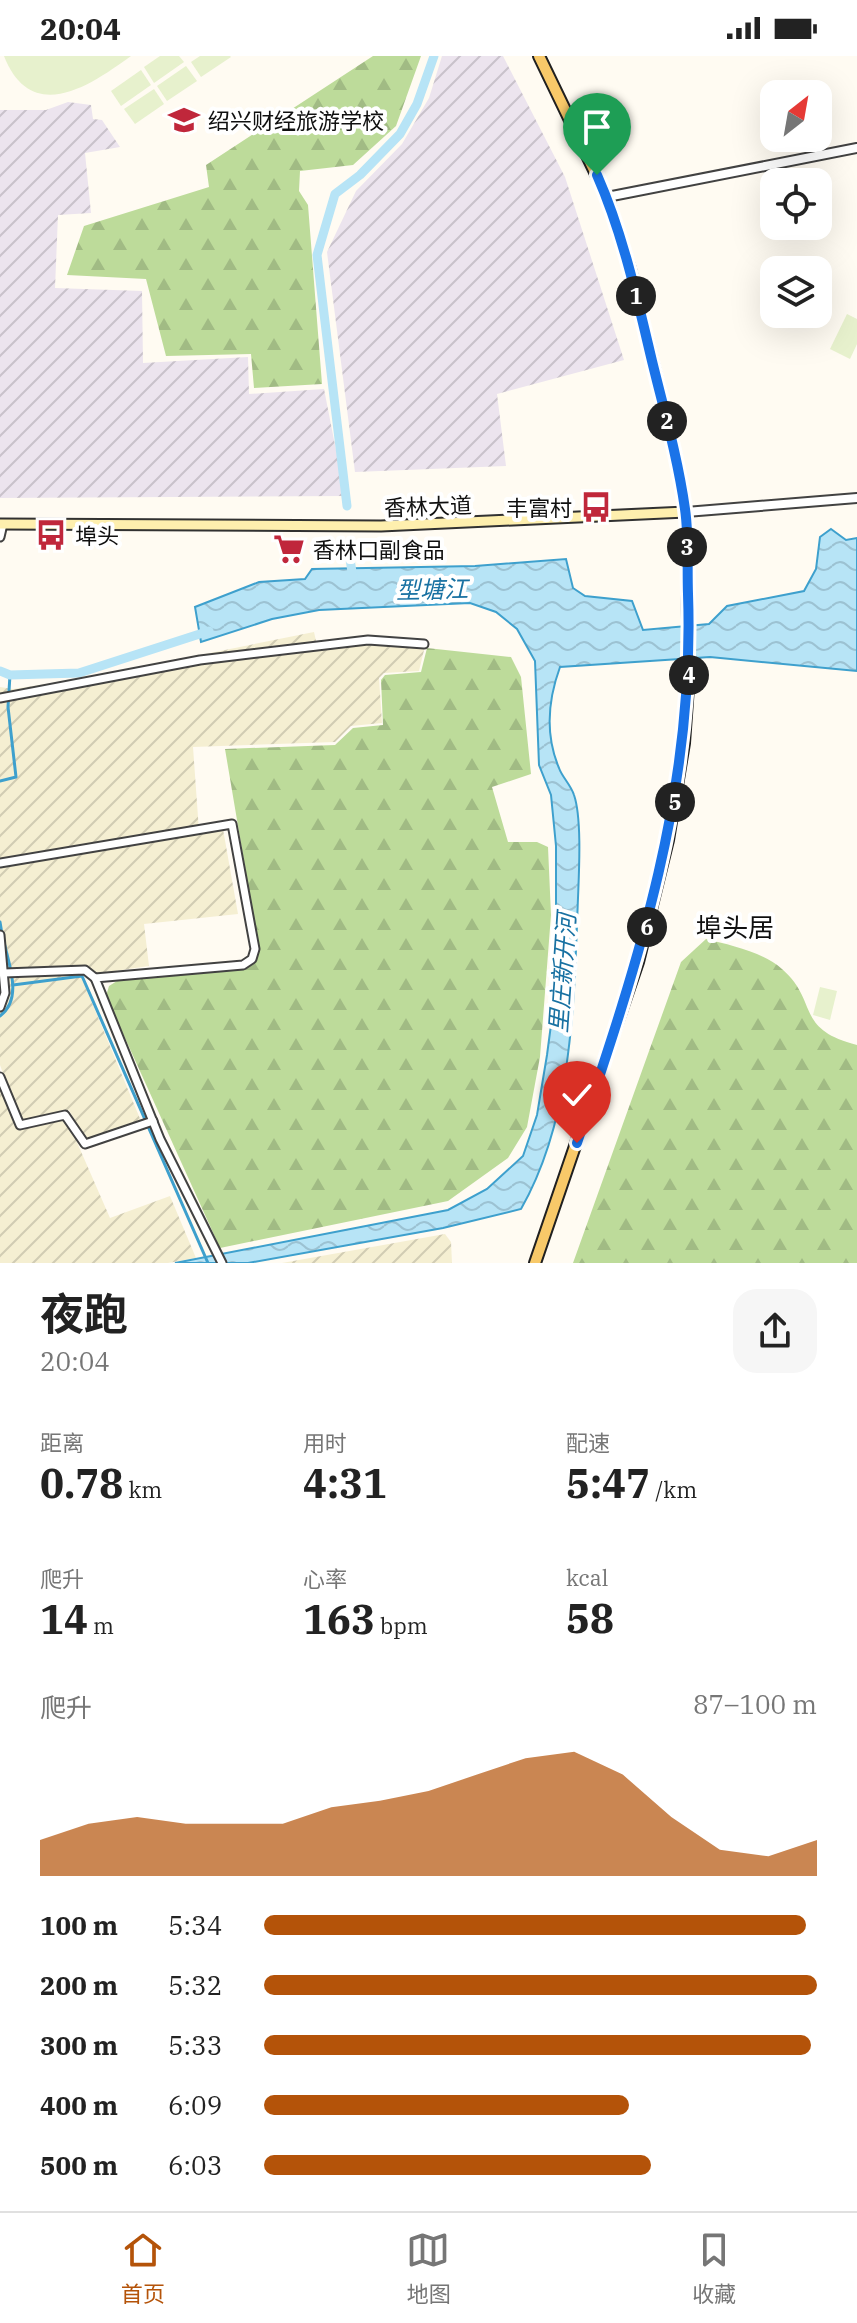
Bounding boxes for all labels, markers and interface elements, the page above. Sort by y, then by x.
text: 20:04 [40,9,121,48]
north arrow [760,80,832,152]
map controls [760,80,832,328]
pin [563,93,631,175]
school or university icon: 绍兴财经旅游学校 [167,103,201,137]
icon: arrive [575,105,619,149]
place label: 绍兴财经旅游学校 [208,106,384,135]
button: locate [760,168,832,240]
button: layers [760,256,832,328]
pin: 1 [616,276,656,316]
text: 1 [629,281,643,310]
pin: 2 [647,401,687,441]
text: 2 [660,406,674,435]
street label: 香林大道 [384,490,472,522]
bus stop icon: 丰富村 [579,490,613,524]
place label: 丰富村 [506,493,572,522]
bus stop icon: 埠头 [34,518,68,552]
place label: 埠头 [75,521,119,550]
pin: 3 [667,527,707,567]
supermarket icon: 香林口副食品 [272,532,306,566]
text: 3 [680,532,694,561]
place label: 香林口副食品 [313,535,445,564]
water label: 型塘江 [396,572,471,606]
pin: 4 [669,655,709,695]
text: 4 [682,660,696,689]
pin: 5 [655,782,695,822]
text: 5 [668,787,682,816]
pin: 6 [627,907,667,947]
water label: 里庄新开河 [542,908,582,1034]
district label: 埠头居 [696,910,774,944]
text: 6 [640,912,654,941]
pin [543,1061,611,1143]
icon: check [555,1073,599,1117]
text: 夜跑 [40,1285,128,1342]
button: share [733,1289,817,1373]
text: 20:04 [40,1344,110,1378]
text: 距离 [40,1428,84,1457]
text: 用时 [303,1428,347,1457]
text: 配速 [566,1428,610,1457]
text: 0.78 [40,1457,123,1509]
text: 4:31 [303,1457,387,1509]
text: 5:47 [566,1457,650,1509]
text: km [123,1475,162,1504]
text: /km [650,1475,697,1504]
text: kcal [566,1563,608,1592]
text: 爬升 [40,1564,84,1593]
text: 心率 [303,1564,347,1593]
text: 58 [566,1592,614,1644]
text: 14 [40,1593,88,1645]
text: 163 [303,1593,375,1645]
text: m [88,1611,114,1640]
text: bpm [375,1611,428,1640]
text: 87–100 m [693,1687,817,1721]
text: 爬升 [40,1690,92,1724]
text: 100 m [40,1908,118,1942]
text: 5:34 [168,1908,222,1942]
text: 200 m [40,1968,118,2002]
text: 5:32 [168,1968,222,2002]
text: 300 m [40,2028,118,2062]
text: 5:33 [168,2028,222,2062]
text: 400 m [40,2088,118,2122]
text: 6:09 [168,2088,222,2122]
text: 500 m [40,2148,118,2182]
text: 6:03 [168,2148,222,2182]
tab: 首页 [121,2228,165,2308]
tab: 地图 [406,2228,450,2308]
tab: 收藏 [692,2228,736,2308]

